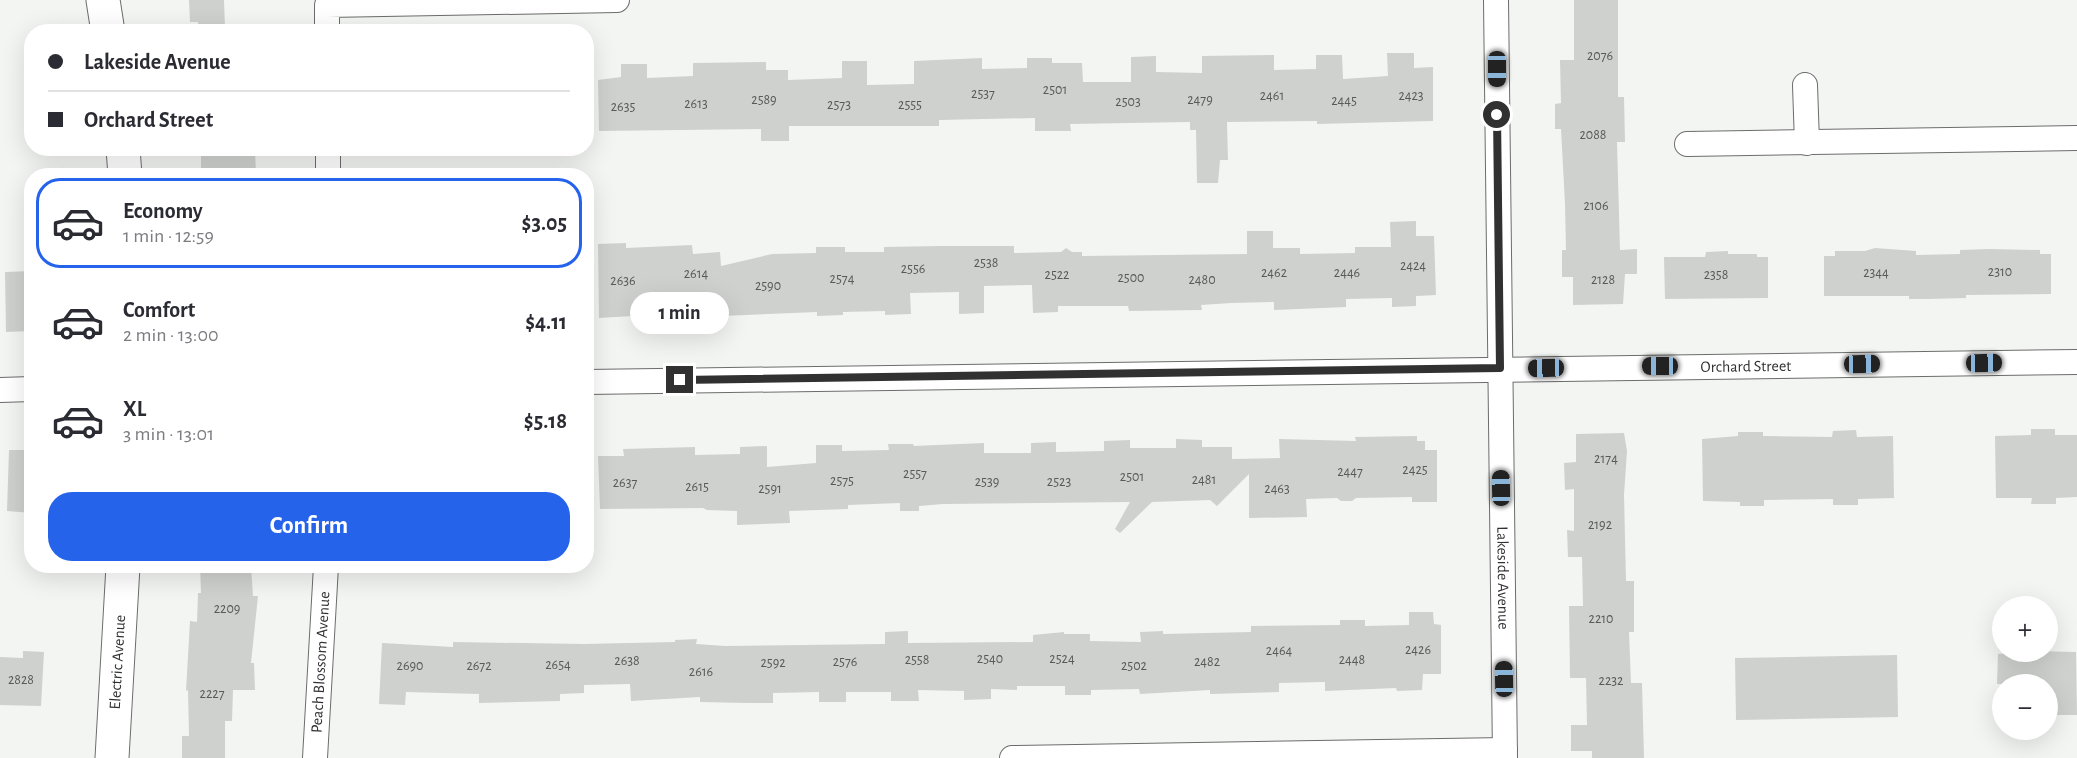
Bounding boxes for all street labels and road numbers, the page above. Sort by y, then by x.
street label: Orchard Street [1700,358,1791,375]
street label: Lakeside Avenue [1494,526,1511,630]
street label: Peach Blossom Avenue [308,591,333,733]
street label: Electric Avenue [107,614,128,710]

